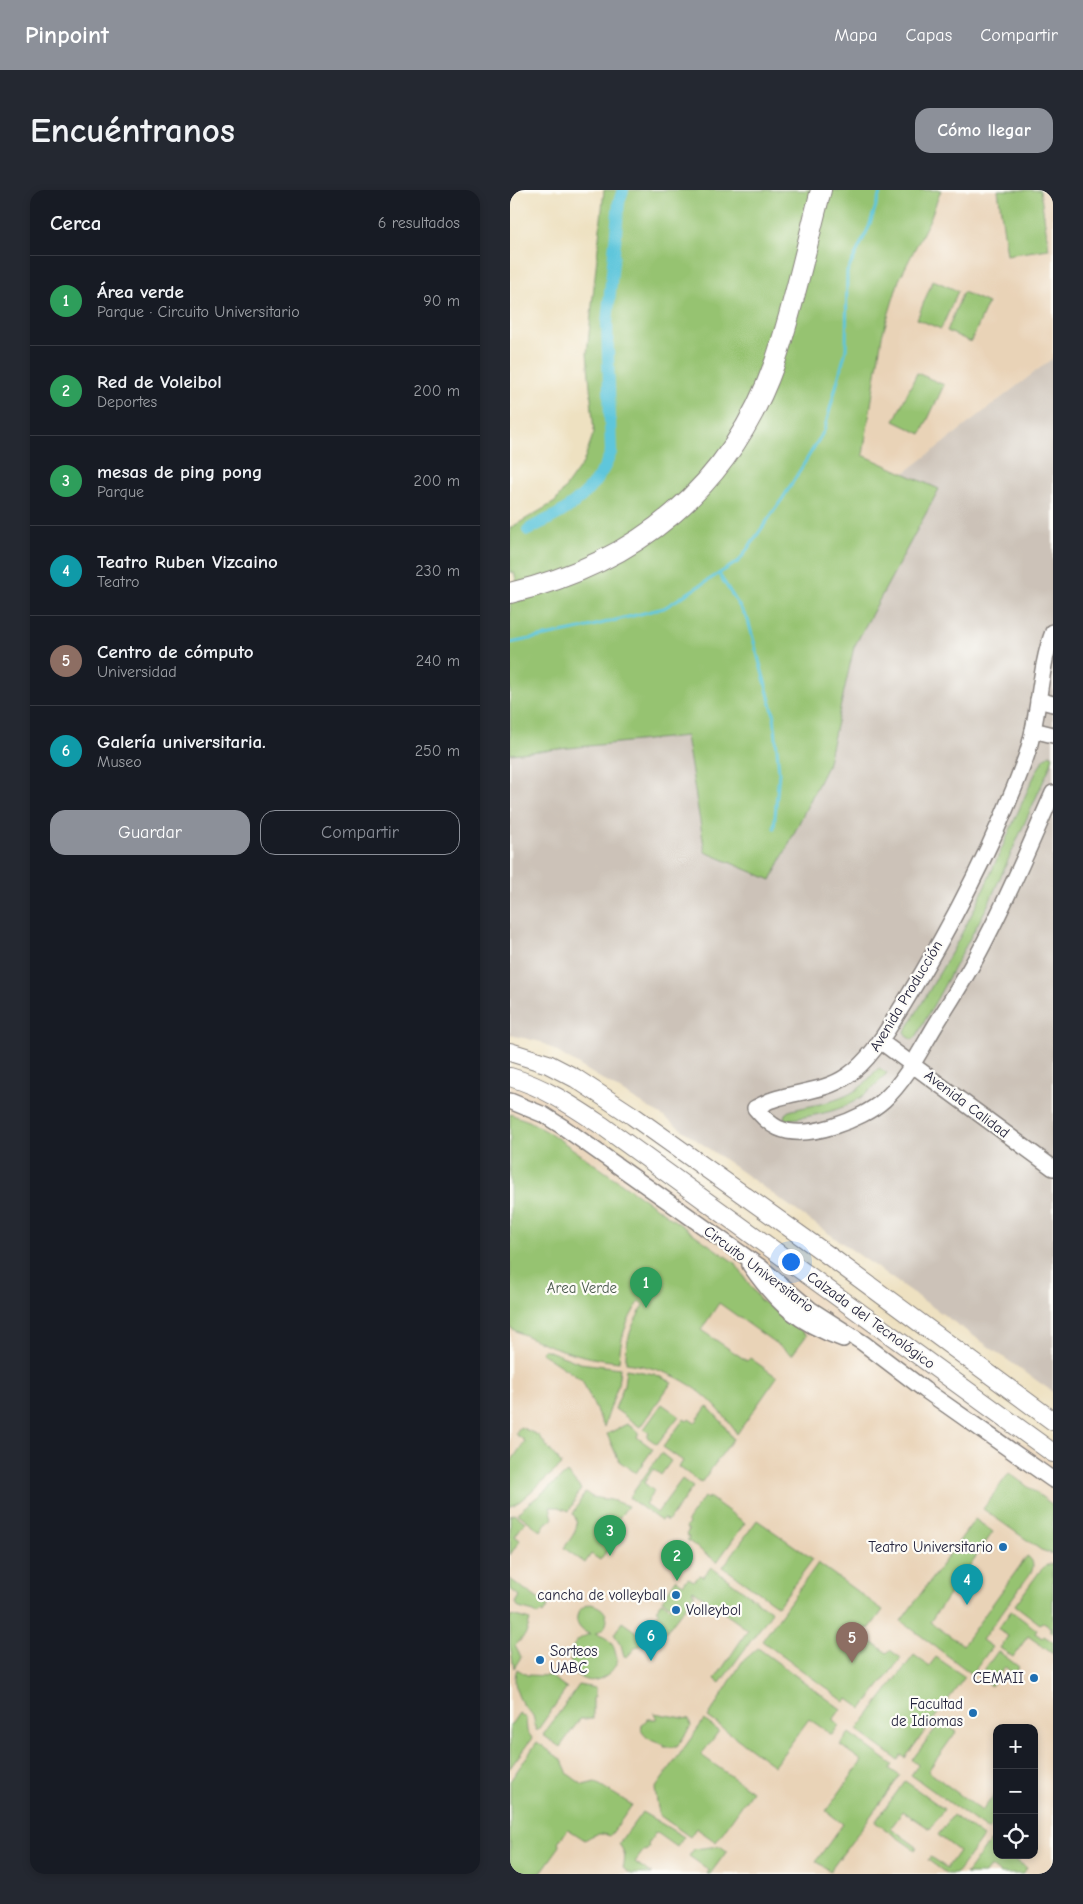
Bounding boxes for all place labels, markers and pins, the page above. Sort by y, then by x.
pin: 1 [630,1267,662,1308]
pin: 3 [594,1515,626,1556]
place label: Teatro Universitario [868,1538,993,1556]
pin: 2 [661,1540,693,1581]
marker: Teatro Universitario [997,1541,1009,1553]
pin: 4 [951,1564,983,1605]
place label: cancha de volleyball [537,1586,666,1604]
marker: cancha de volleyball [670,1589,682,1601]
place label: Volleybol [686,1601,741,1619]
marker: Volleybol [670,1604,682,1616]
pin: 6 [635,1620,667,1661]
pin: 5 [836,1622,868,1663]
place label: Sorteos UABC [550,1642,598,1677]
marker: Sorteos UABC [534,1654,546,1666]
place label: CEMAII [973,1669,1024,1687]
marker: CEMAII [1028,1672,1040,1684]
place label: Facultad de Idiomas [891,1695,963,1730]
marker: Facultad de Idiomas [967,1707,979,1719]

